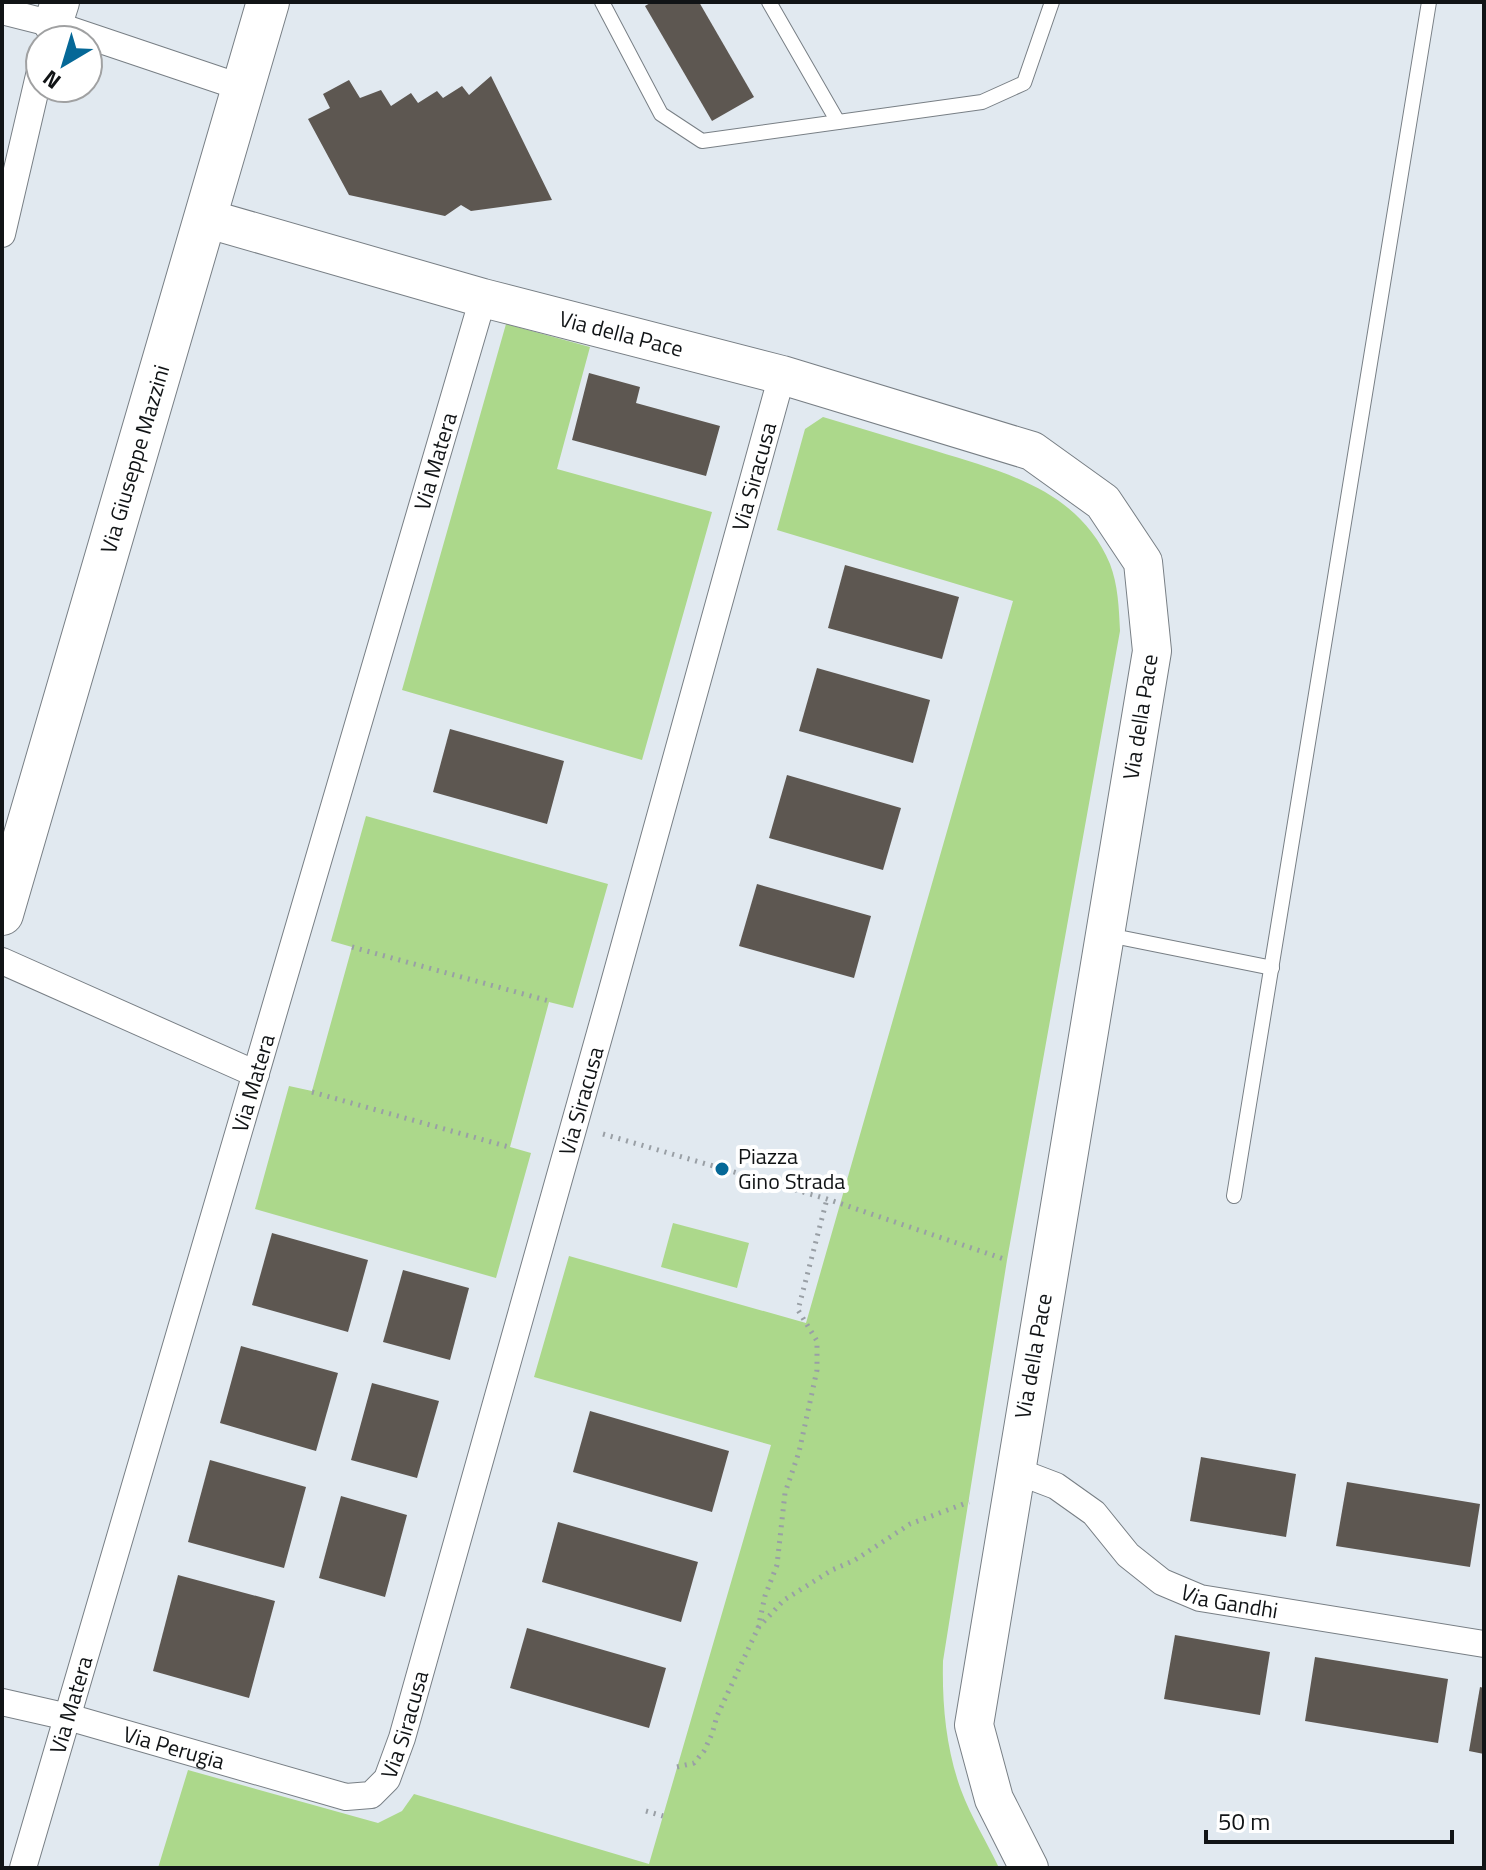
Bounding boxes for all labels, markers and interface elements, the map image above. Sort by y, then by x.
north arrow [24,24,104,104]
text: N [35,62,68,98]
street label: Via della Pace [556,301,687,366]
street label: Via Giuseppe Mazzini [91,361,178,557]
street label: Via Matera [405,408,466,514]
street label: Via Siracusa [723,418,785,535]
street label: Via della Pace [1113,652,1167,782]
street label: Via Matera [223,1030,283,1136]
street label: Via Siracusa [549,1043,612,1159]
place label: Piazza Gino Strada [738,1139,845,1198]
marker: Piazza Gino Strada [713,1160,731,1178]
street label: Via della Pace [1005,1291,1061,1421]
street label: Via Gandhi [1176,1575,1281,1627]
street label: Via Matera [40,1652,101,1758]
street label: Via Siracusa [372,1667,437,1783]
street label: Via Perugia [119,1717,229,1778]
scale bar [1206,1794,1452,1844]
text: 50 m [1218,1803,1270,1839]

